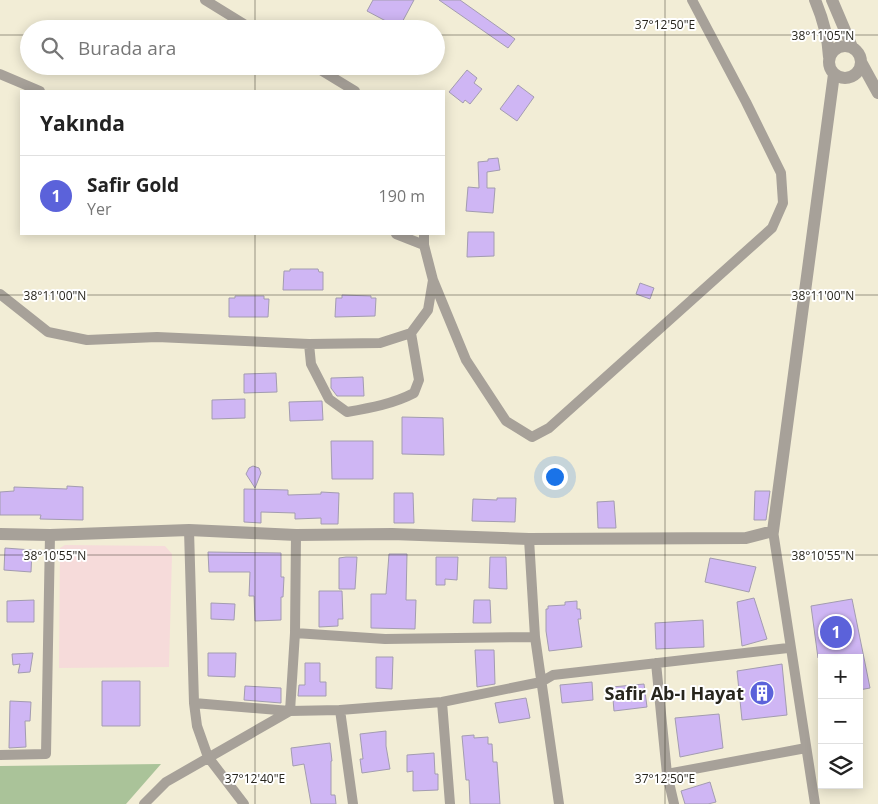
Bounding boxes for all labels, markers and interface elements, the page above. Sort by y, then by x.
text: 37°12'50"E [635,16,695,33]
search box [20,20,445,75]
text: 38°11'05"N [792,27,854,44]
icon: search [38,34,66,62]
text: Burada ara [78,35,176,61]
text: Yakında [40,109,125,137]
text: Safir Gold [87,172,179,198]
text: 1 [51,185,61,207]
text: 190 m [379,185,425,207]
text: Yer [87,198,111,220]
text: 38°11'00"N [24,287,86,304]
text: 38°11'00"N [792,287,854,304]
your location [542,464,568,490]
text: 38°10'55"N [24,547,86,564]
text: 38°10'55"N [792,547,854,564]
pin: 1 [820,613,852,651]
map controls [818,654,863,789]
button: + [818,654,863,699]
building icon: Safir Ab-ı Hayat [749,680,775,706]
place label: Safir Ab-ı Hayat [605,681,744,705]
button: − [818,699,863,744]
button: layers [818,744,863,789]
text: 37°12'40"E [225,770,285,787]
text: 37°12'50"E [635,770,695,787]

